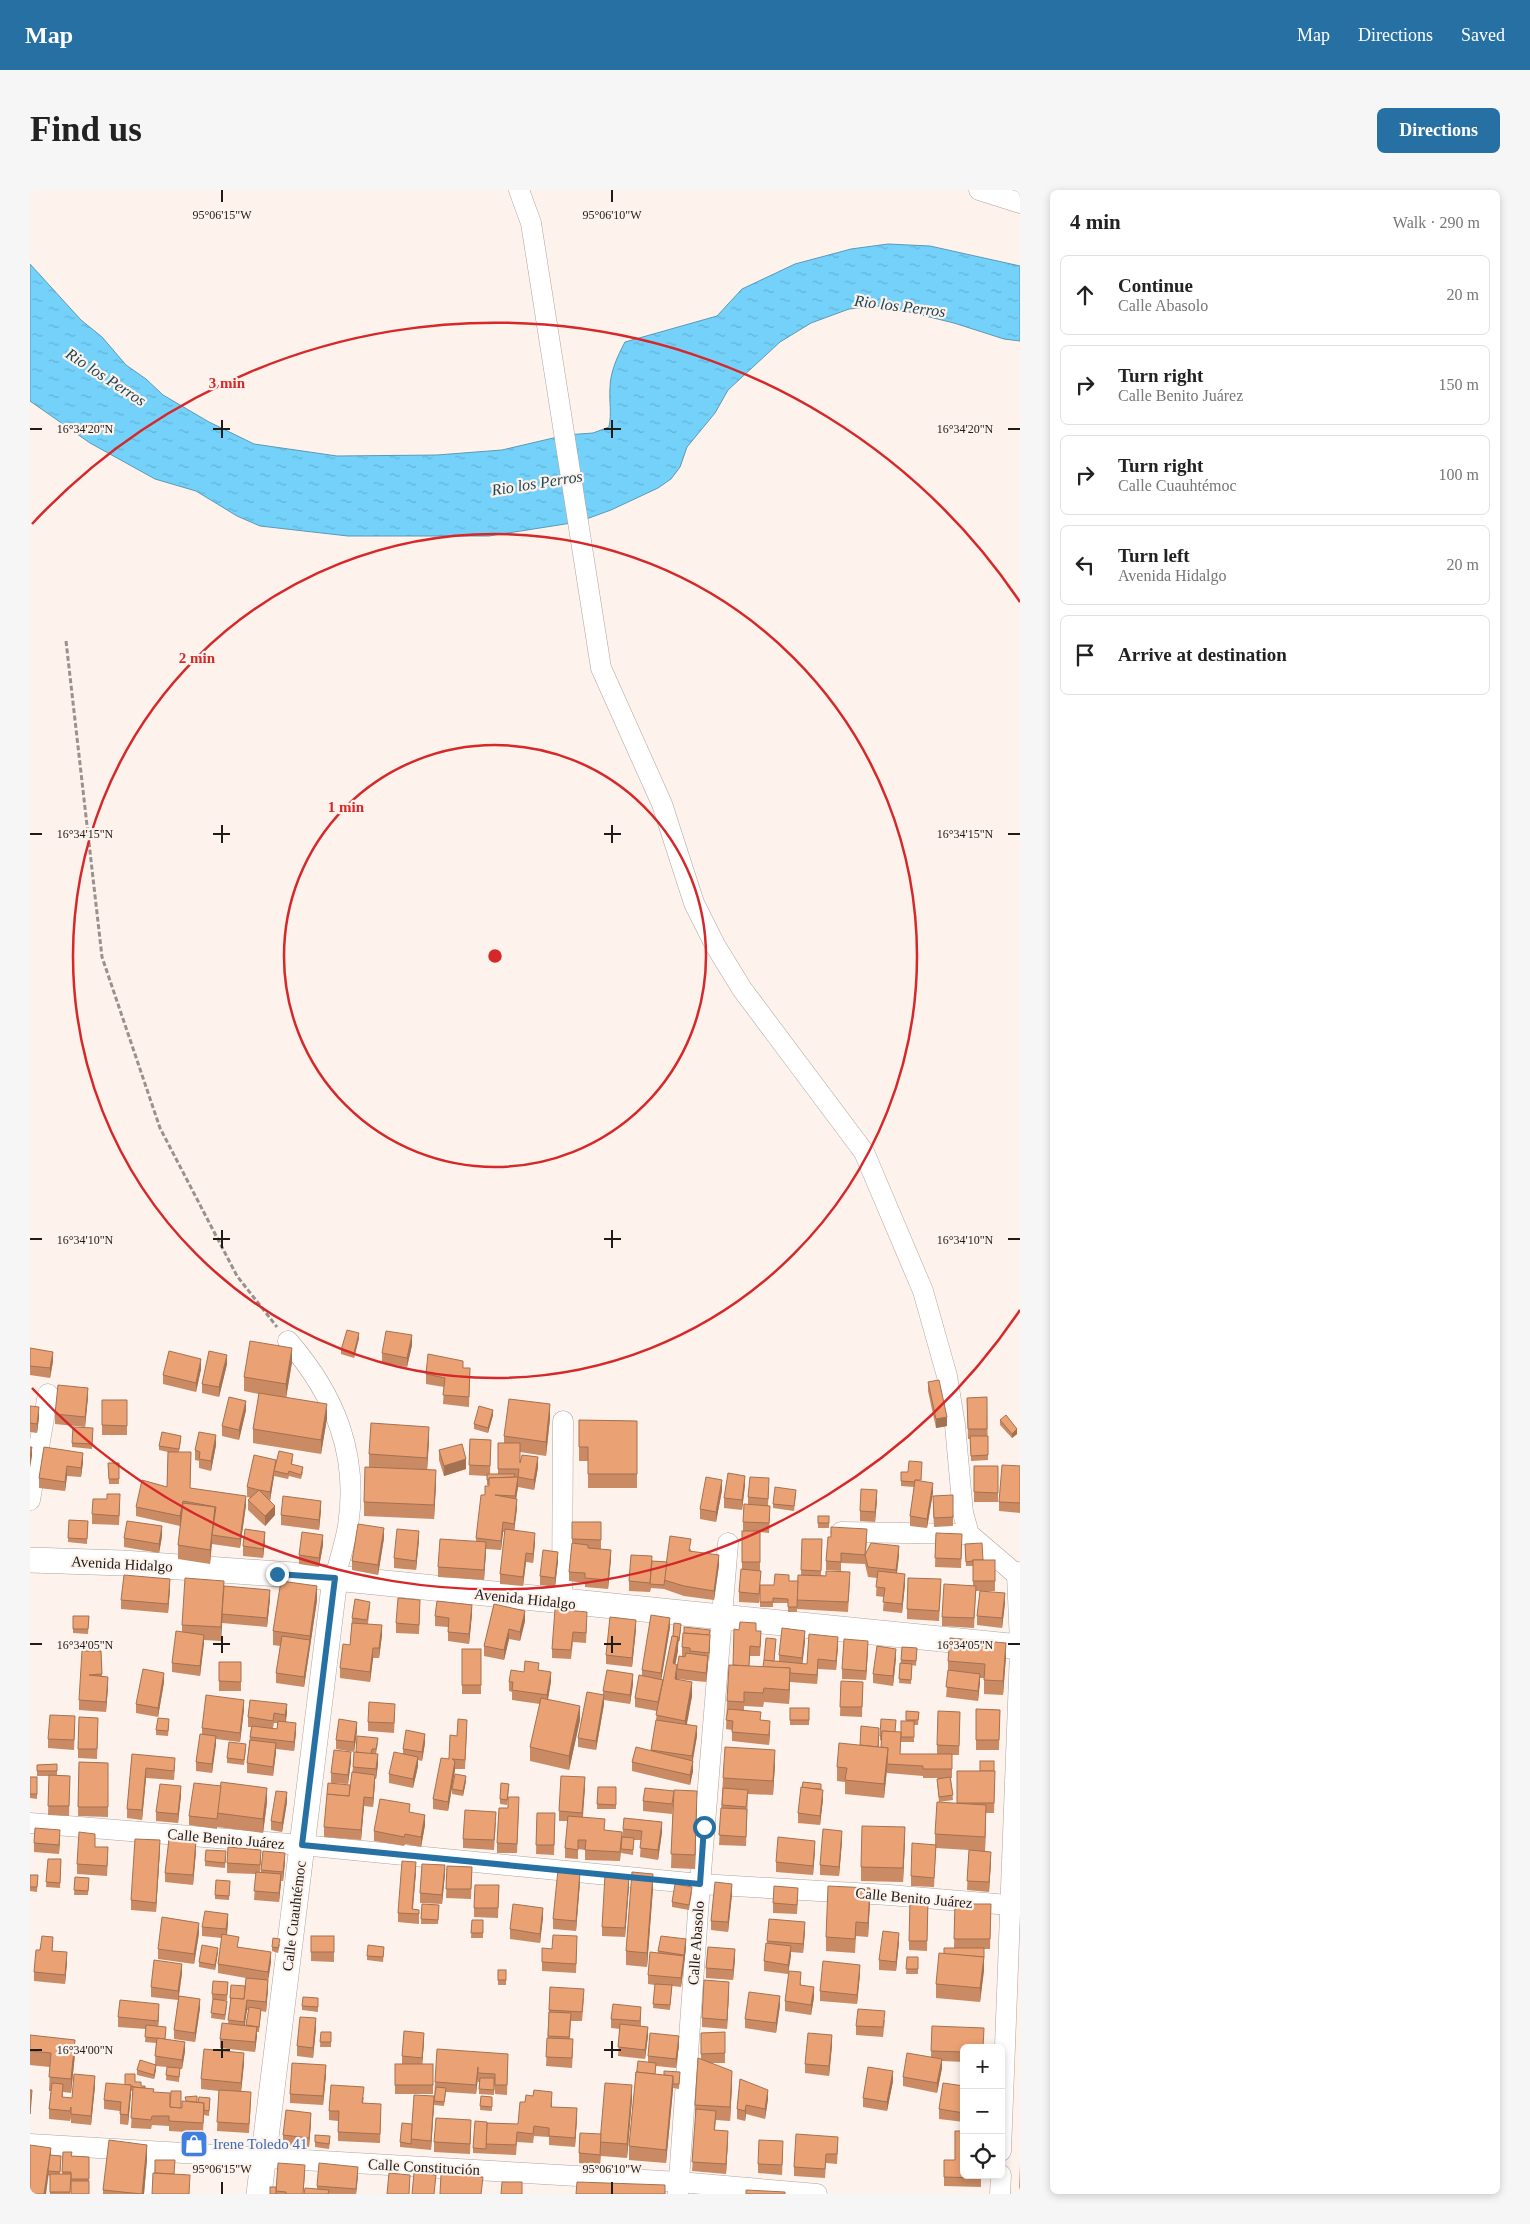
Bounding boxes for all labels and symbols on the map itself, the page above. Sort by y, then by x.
text: 95°06'15"W [192,208,252,222]
text: 95°06'10"W [582,208,642,222]
water label: Rio los Perros [852,292,947,320]
water label: Rio los Perros [62,344,149,409]
text: 3 min [209,375,246,391]
text: 16°34'20"N [57,422,114,436]
text: 16°34'20"N [937,422,994,436]
water label: Rio los Perros [489,467,584,499]
text: 2 min [179,650,216,666]
text: 1 min [328,799,365,815]
text: 16°34'15"N [57,827,114,841]
text: 16°34'15"N [937,827,994,841]
centre of rings [486,947,504,965]
text: 16°34'10"N [57,1233,114,1247]
text: 16°34'10"N [937,1233,994,1247]
street label: Avenida Hidalgo [71,1553,173,1575]
route end [266,1563,289,1586]
street label: Avenida Hidalgo [474,1586,576,1612]
text: 16°34'05"N [57,1638,114,1652]
text: 16°34'05"N [937,1638,994,1652]
route start [693,1816,716,1839]
street label: Calle Benito Juárez [167,1826,286,1852]
street label: Calle Cuauhtémoc [279,1859,309,1972]
street label: Calle Benito Juárez [855,1885,974,1911]
street label: Calle Abasolo [685,1900,707,1986]
text: 16°34'00"N [57,2043,114,2057]
shop icon: Irene Toledo 41 [179,2129,209,2159]
place label: Irene Toledo 41 [213,2136,307,2152]
street label: Calle Constitución [368,2156,481,2178]
text: 95°06'15"W [192,2162,252,2176]
text: 95°06'10"W [582,2162,642,2176]

